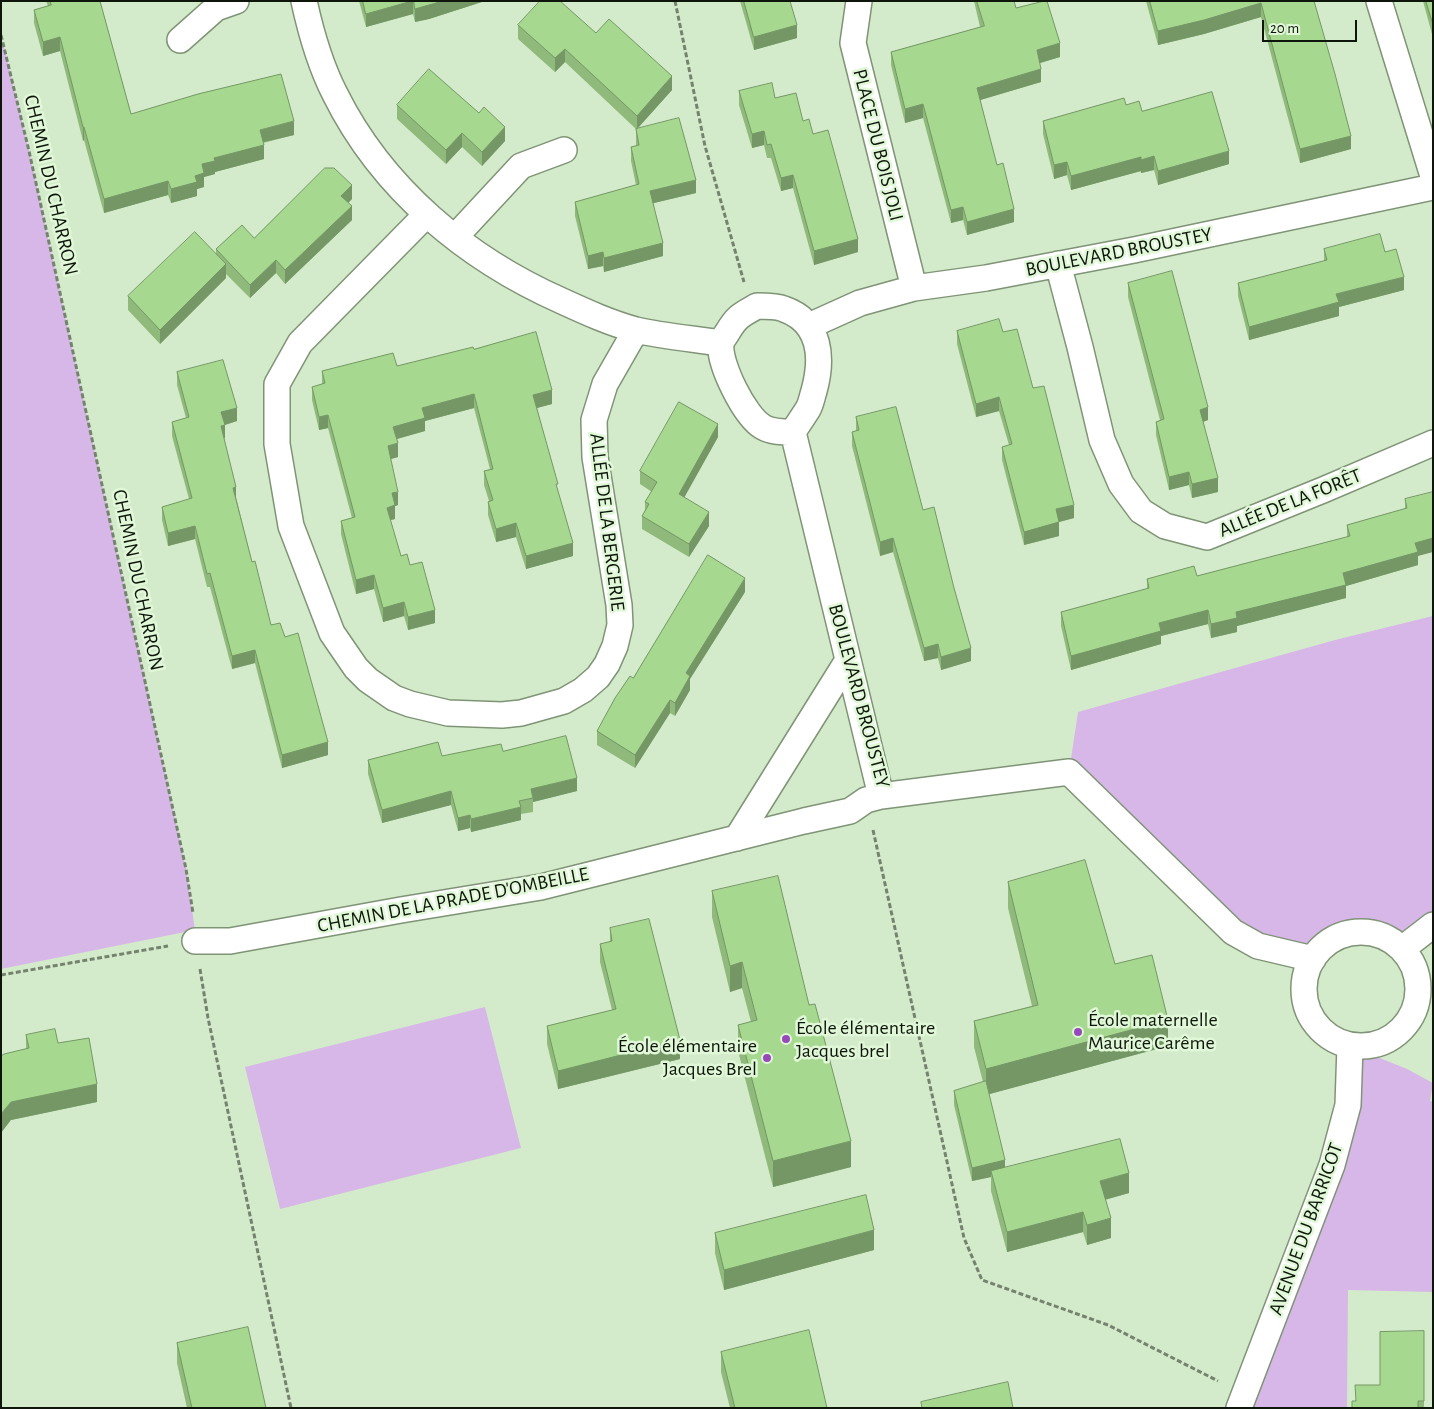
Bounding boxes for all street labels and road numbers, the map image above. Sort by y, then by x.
street label: PLACE DU BOIS JOLI [848,66,908,224]
street label: CHEMIN DU CHARRON [19,92,83,278]
street label: BOULEVARD BROUSTEY [1024,222,1214,282]
street label: ALLÉE DE LA BERGERIE [584,432,630,612]
street label: ALLÉE DE LA FORÊT [1215,463,1365,543]
street label: CHEMIN DU CHARRON [107,487,169,673]
street label: BOULEVARD BROUSTEY [823,601,895,791]
street label: CHEMIN DE LA PRADE D'OMBEILLE [315,862,591,938]
street label: AVENUE DU BARRICOT [1264,1140,1348,1318]

